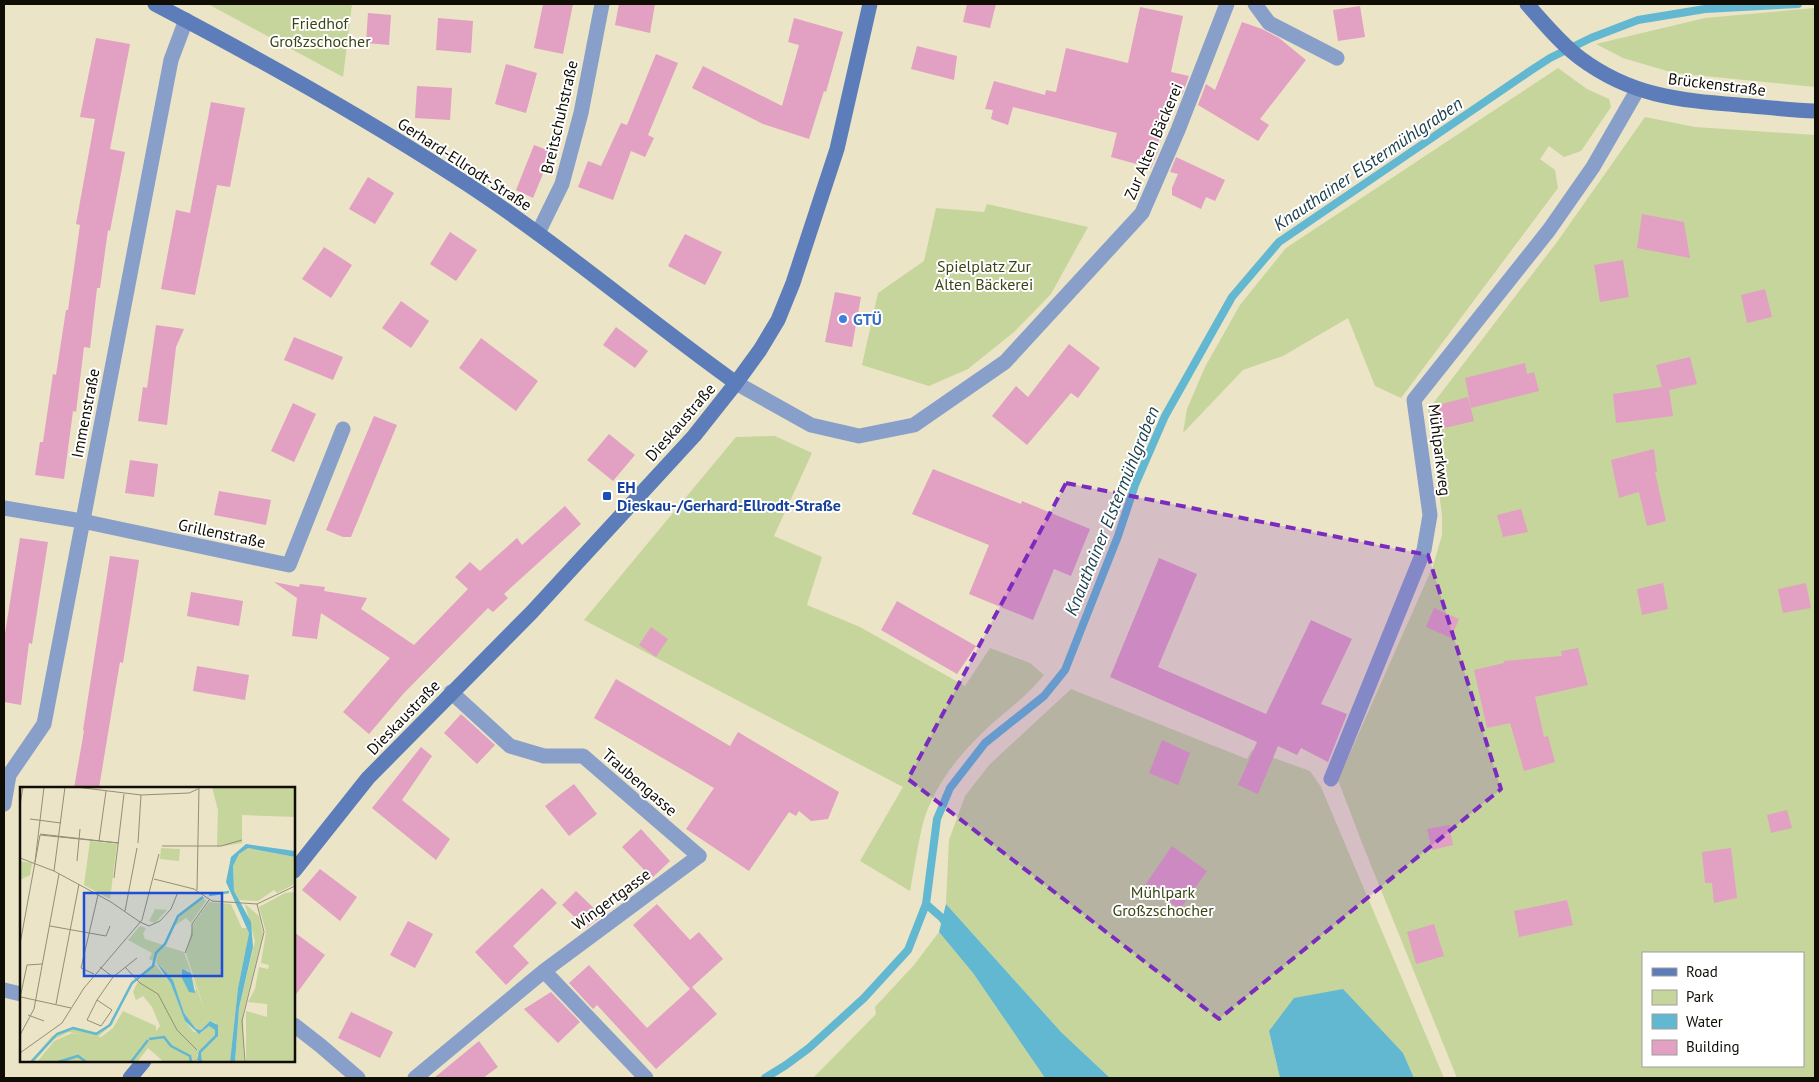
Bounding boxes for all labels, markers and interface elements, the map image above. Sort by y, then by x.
park label: Friedhof Großzschocher [269,13,371,51]
street label: Breitschuhstraße [536,58,582,176]
street label: Brückenstraße [1667,68,1767,100]
street label: Zur Alten Bäckerei [1119,80,1187,202]
water label: Knauthainer Elstermühlgraben [1269,92,1467,236]
street label: Gerhard-Ellrodt-Straße [394,113,536,215]
park label: Spielplatz Zur Alten Bäckerei [935,256,1033,294]
place label: GTÜ [853,309,882,329]
marker: GTÜ [837,313,849,325]
street label: Immenstraße [67,367,103,459]
street label: Dieskaustraße [641,379,719,465]
water label: Knauthainer Elstermühlgraben [1059,403,1164,619]
street label: Mühlparkweg [1424,403,1456,497]
place label: EH Dieskau-/Gerhard-Ellrodt-Straße [617,477,841,515]
marker: EH Dieskau-/Gerhard-Ellrodt-Straße [601,490,613,502]
street label: Grillenstraße [176,514,268,552]
street label: Dieskaustraße [362,675,444,759]
street label: Traubengasse [598,744,682,820]
inset map [20,787,295,1062]
street label: Wingertgasse [568,864,654,934]
park label: Mühlpark Großzschocher [1112,882,1214,920]
legend [1642,952,1804,1067]
text: Road [1686,962,1718,981]
text: Park [1686,987,1714,1006]
text: Water [1686,1012,1723,1031]
text: Building [1686,1037,1740,1056]

